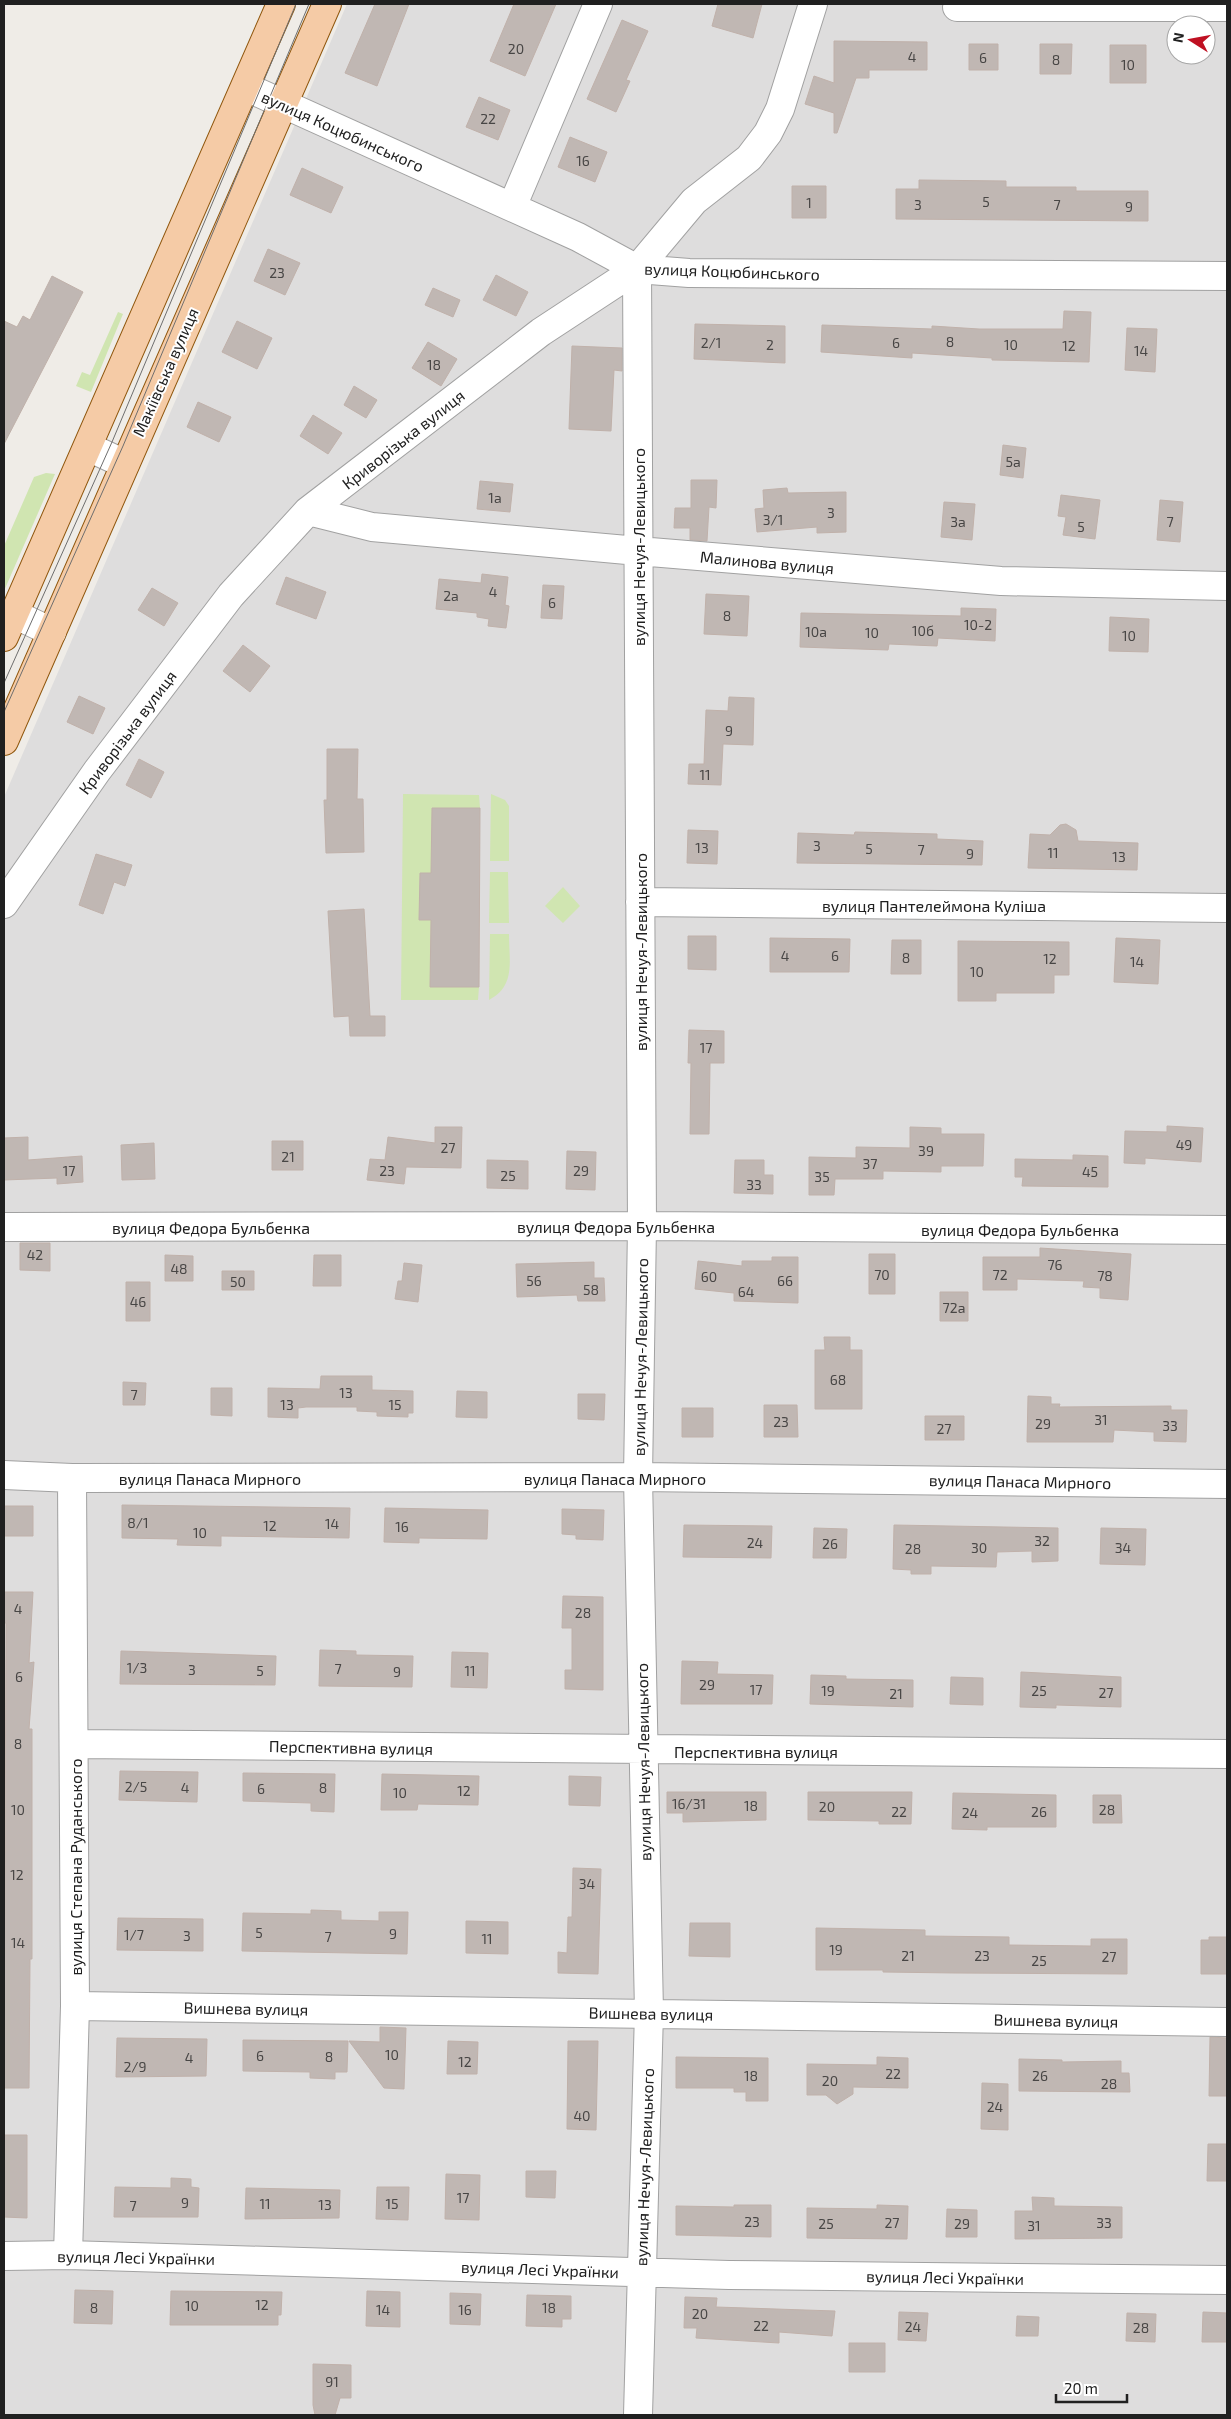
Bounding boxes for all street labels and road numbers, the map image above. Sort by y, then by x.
street label: вулиця Коцюбинського [258,87,427,176]
street label: вулиця Коцюбинського [644,258,820,285]
street label: Макіївська вулиця [128,305,203,440]
street label: Криворізька вулиця [338,385,469,493]
street label: вулиця Нечуя-Левицького [629,448,649,646]
street label: Малинова вулиця [699,547,835,578]
street label: Криворізька вулиця [74,666,181,798]
street label: вулиця Нечуя-Левицького [631,853,651,1051]
street label: вулиця Пантелеймона Куліша [822,896,1046,916]
street label: вулиця Федора Бульбенка [517,1217,715,1237]
street label: вулиця Федора Бульбенка [112,1218,310,1238]
street label: вулиця Федора Бульбенка [921,1220,1119,1240]
street label: вулиця Нечуя-Левицького [629,1258,652,1456]
street label: вулиця Панаса Мирного [119,1469,301,1489]
street label: вулиця Панаса Мирного [524,1469,706,1489]
street label: вулиця Панаса Мирного [929,1470,1111,1493]
street label: вулиця Нечуя-Левицького [632,1663,655,1861]
street label: Перспективна вулиця [269,1736,433,1759]
street label: Перспективна вулиця [674,1742,838,1762]
street label: вулиця Степана Руданського [66,1758,86,1976]
street label: Вишнева вулиця [183,1997,309,2020]
street label: Вишнева вулиця [588,2002,714,2025]
street label: Вишнева вулиця [993,2009,1119,2032]
street label: вулиця Нечуя-Левицького [631,2068,658,2266]
street label: вулиця Лесі Українки [57,2246,215,2269]
street label: вулиця Лесі Українки [461,2257,619,2282]
street label: вулиця Лесі Українки [866,2266,1024,2289]

